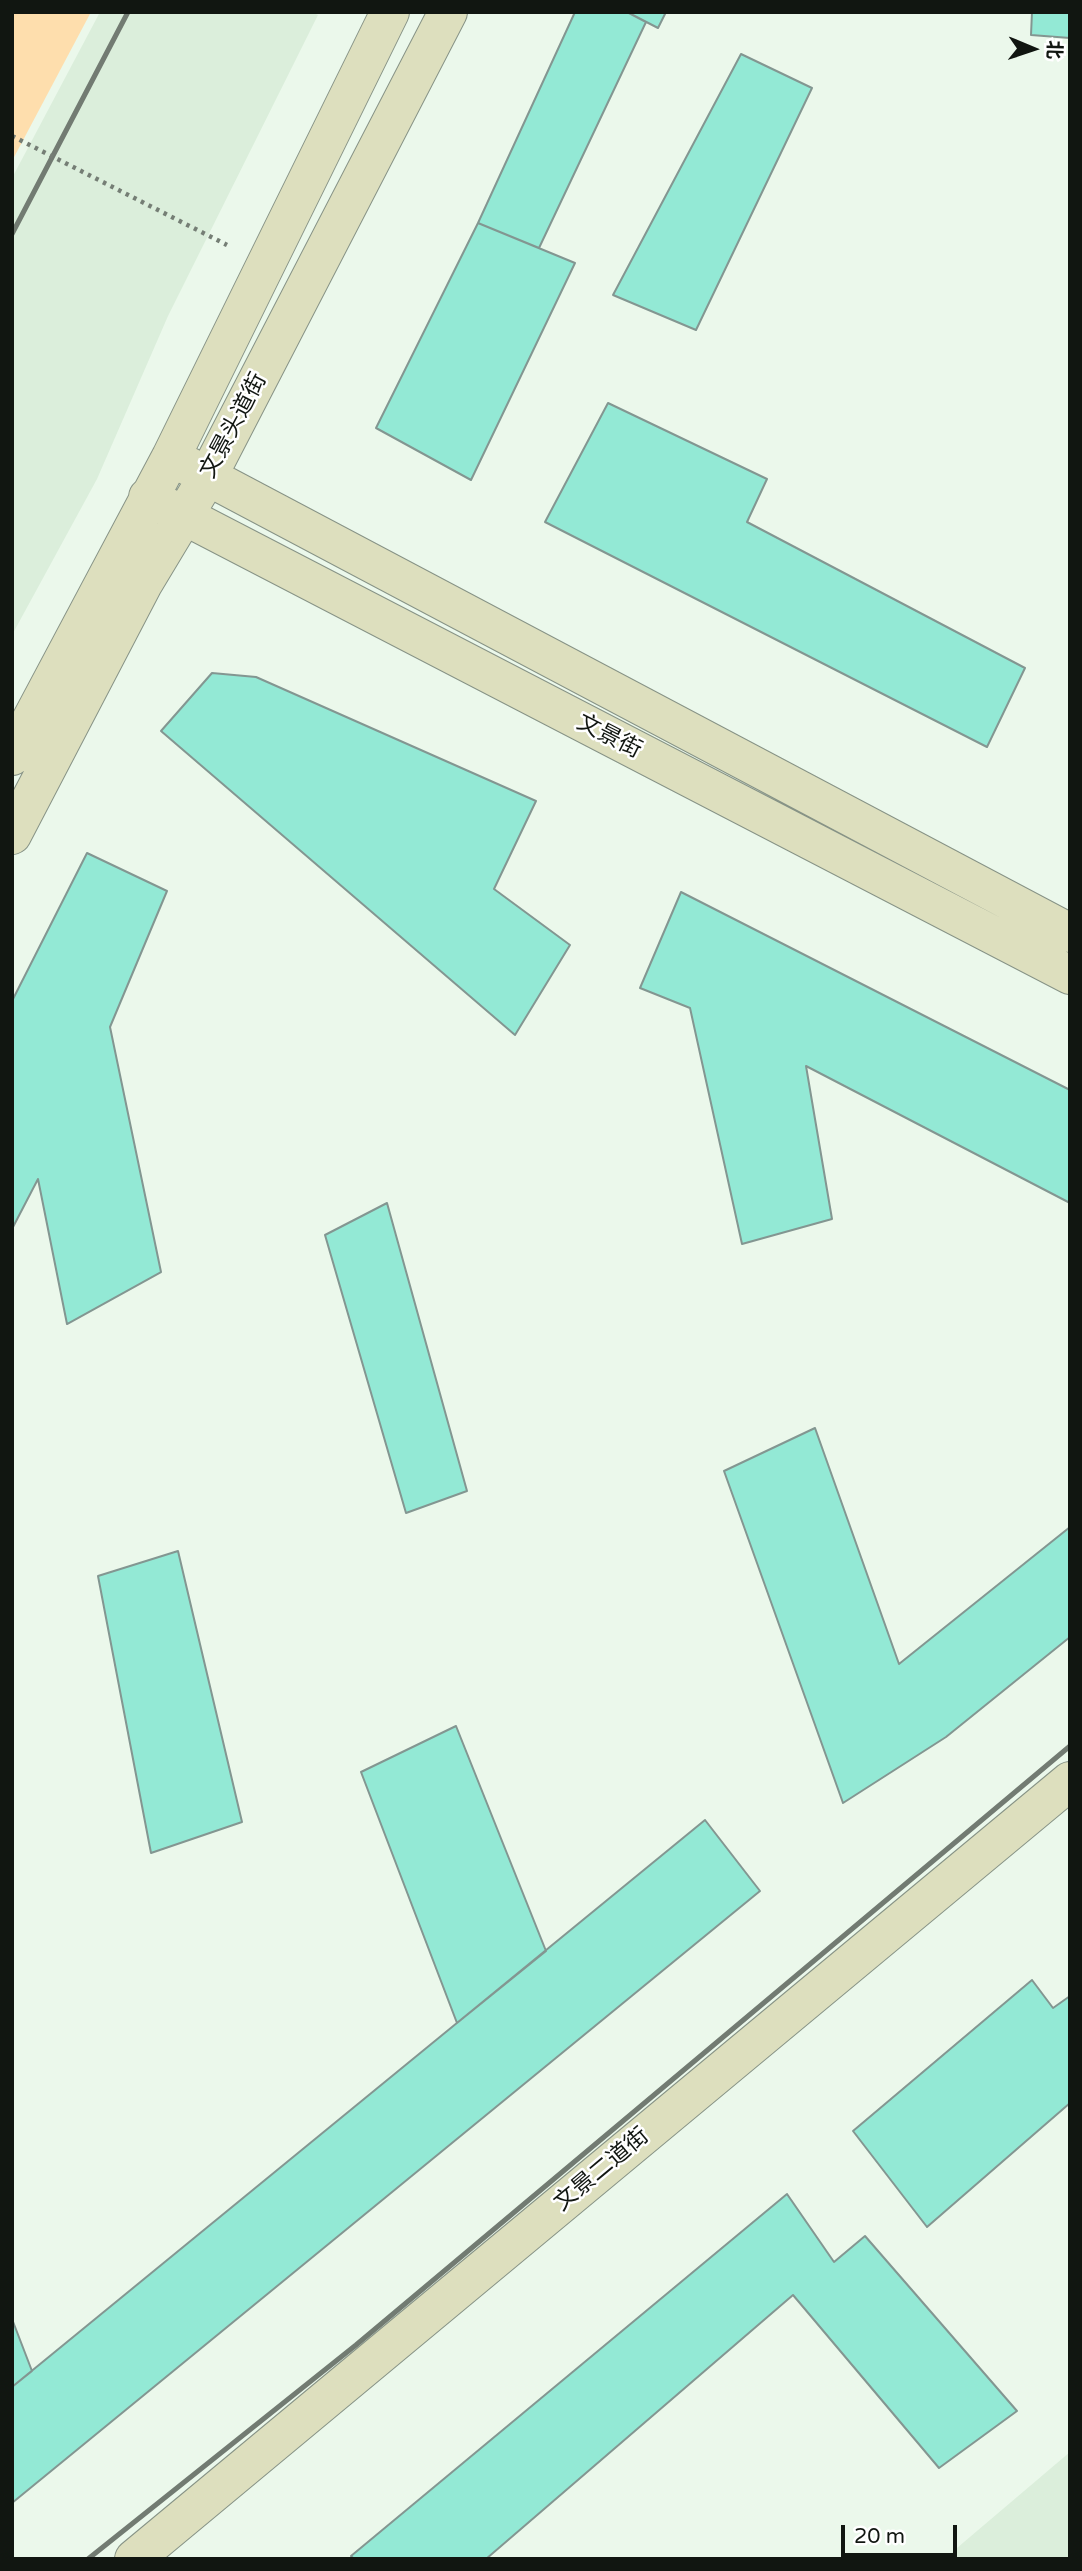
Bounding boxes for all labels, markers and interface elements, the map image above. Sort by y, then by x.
north arrow [998,14,1068,84]
text: 北 [1043,40,1065,60]
street label: 文景头道街 [195,369,273,483]
street label: 文景街 [572,709,646,765]
street label: 文景二道街 [549,2122,655,2218]
scale bar [844,2512,960,2556]
text: 20 m [854,2524,905,2549]

